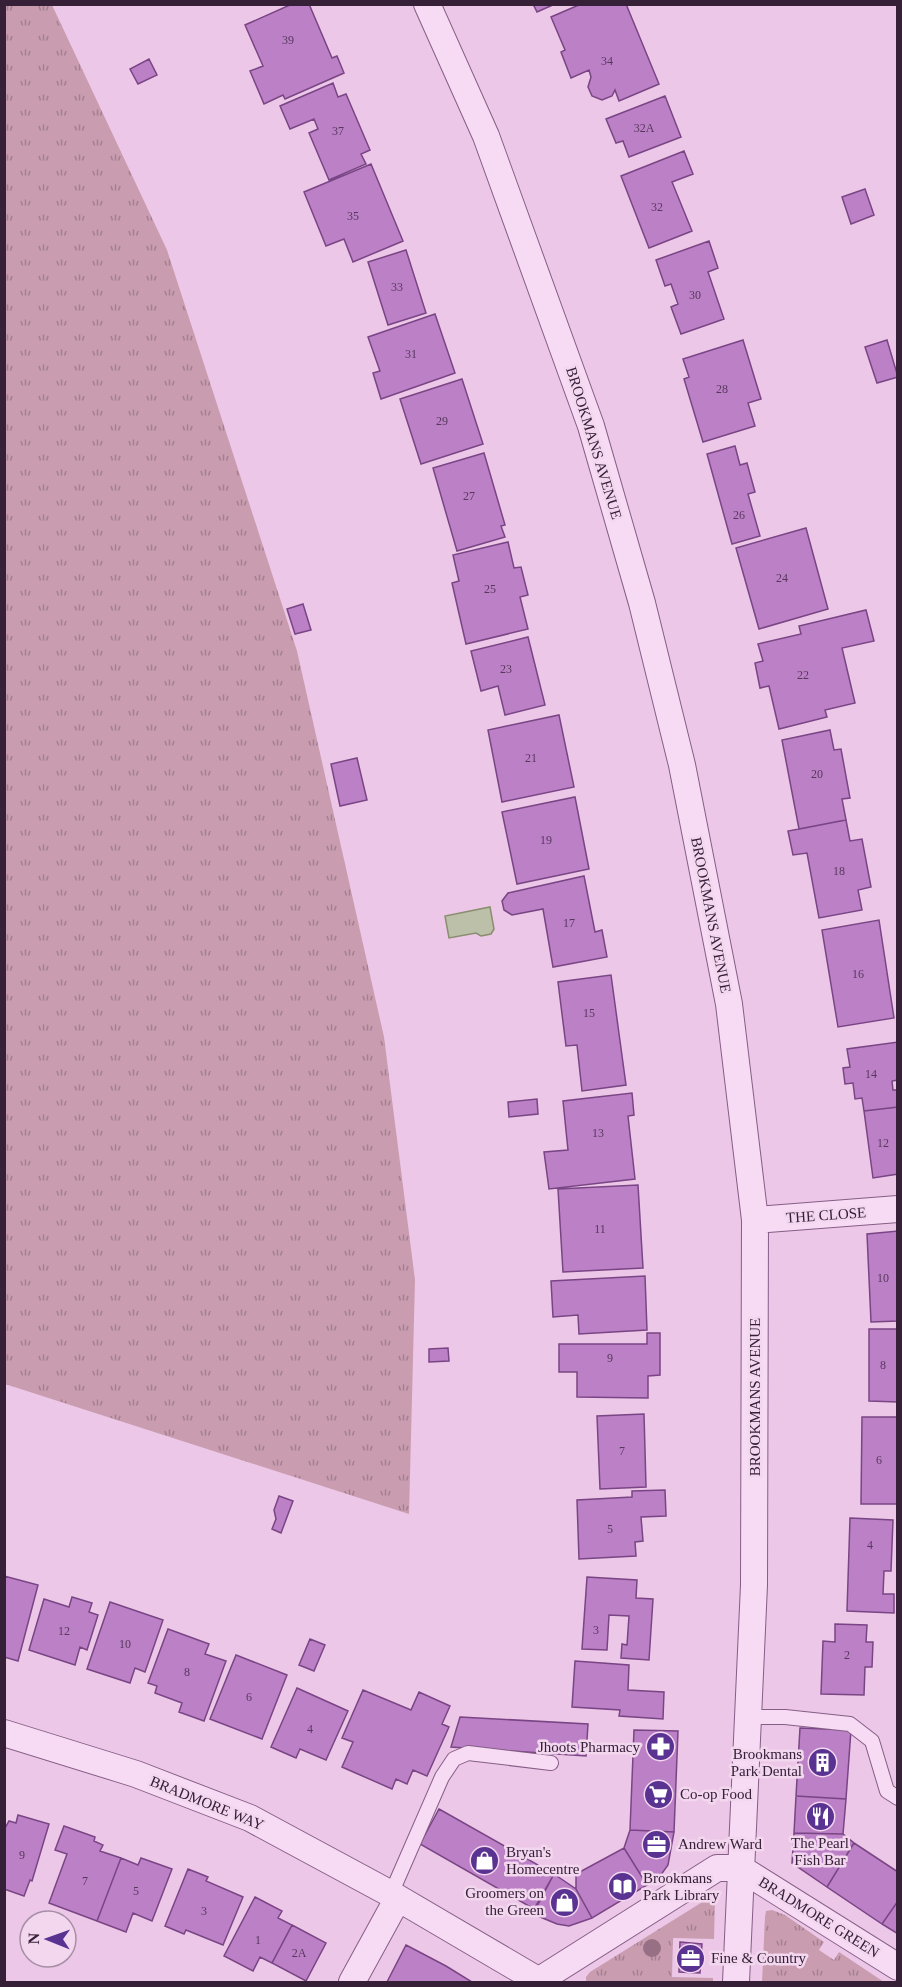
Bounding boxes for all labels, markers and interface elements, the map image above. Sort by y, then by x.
house number: 39 [282,33,294,47]
house number: 34 [601,54,613,68]
house number: 32A [634,121,655,135]
house number: 37 [332,124,344,138]
house number: 32 [651,200,663,214]
house number: 35 [347,209,359,223]
house number: 33 [391,280,403,294]
house number: 30 [689,288,701,302]
house number: 31 [405,347,417,361]
street label: BROOKMANS AVENUE [563,365,625,521]
house number: 28 [716,382,728,396]
house number: 29 [436,414,448,428]
house number: 27 [463,489,475,503]
house number: 26 [733,508,745,522]
house number: 24 [776,571,788,585]
house number: 25 [484,582,496,596]
house number: 23 [500,662,512,676]
house number: 22 [797,668,809,682]
house number: 21 [525,751,537,765]
house number: 20 [811,767,823,781]
house number: 19 [540,833,552,847]
street label: BROOKMANS AVENUE [688,836,734,994]
house number: 18 [833,864,845,878]
house number: 17 [563,916,575,930]
house number: 16 [852,967,864,981]
house number: 15 [583,1006,595,1020]
house number: 14 [865,1067,877,1081]
house number: 13 [592,1126,604,1140]
house number: 12 [877,1136,889,1150]
street label: THE CLOSE [785,1204,867,1226]
house number: 11 [594,1222,606,1236]
house number: 10 [877,1271,889,1285]
street label: BROOKMANS AVENUE [747,1318,763,1476]
house number: 9 [607,1351,613,1365]
house number: 8 [880,1358,886,1372]
house number: 7 [619,1444,625,1458]
house number: 6 [876,1453,882,1467]
house number: 5 [607,1522,613,1536]
house number: 4 [867,1538,873,1552]
house number: 3 [593,1623,599,1637]
house number: 12 [58,1624,70,1638]
house number: 10 [119,1637,131,1651]
house number: 2 [844,1648,850,1662]
house number: 8 [184,1665,190,1679]
house number: 6 [246,1690,252,1704]
house number: 4 [307,1722,313,1736]
pharmacy icon: Jhoots Pharmacy [645,1731,677,1763]
place label: Jhoots Pharmacy [538,1739,640,1755]
place label: Brookmans Park Dental [731,1746,802,1779]
building icon: Brookmans Park Dental [807,1747,839,1779]
street label: BRADMORE WAY [148,1773,266,1833]
supermarket icon: Co-op Food [643,1778,675,1810]
place label: Co-op Food [680,1786,753,1802]
restaurant icon: The Pearl Fish Bar [804,1800,836,1832]
office icon: Andrew Ward [641,1828,673,1860]
place label: The Pearl Fish Bar [791,1835,849,1868]
place label: Andrew Ward [678,1836,762,1852]
place label: Bryan's Homecentre [506,1844,580,1877]
shop icon: Bryan's Homecentre [469,1845,501,1877]
house number: 9 [19,1848,25,1862]
place label: Brookmans Park Library [643,1870,720,1903]
library icon: Brookmans Park Library [606,1871,638,1903]
street label: BRADMORE GREEN [756,1873,882,1961]
house number: 7 [82,1874,88,1888]
house number: 5 [133,1884,139,1898]
place label: Groomers on the Green [465,1885,544,1918]
shop icon: Groomers on the Green [549,1886,581,1918]
house number: 3 [201,1904,207,1918]
north arrow [18,1909,78,1969]
text: N [25,1932,42,1945]
house number: 1 [255,1933,261,1947]
office icon: Fine & Country [674,1942,706,1974]
house number: 2A [292,1946,307,1960]
place label: Fine & Country [711,1950,807,1966]

